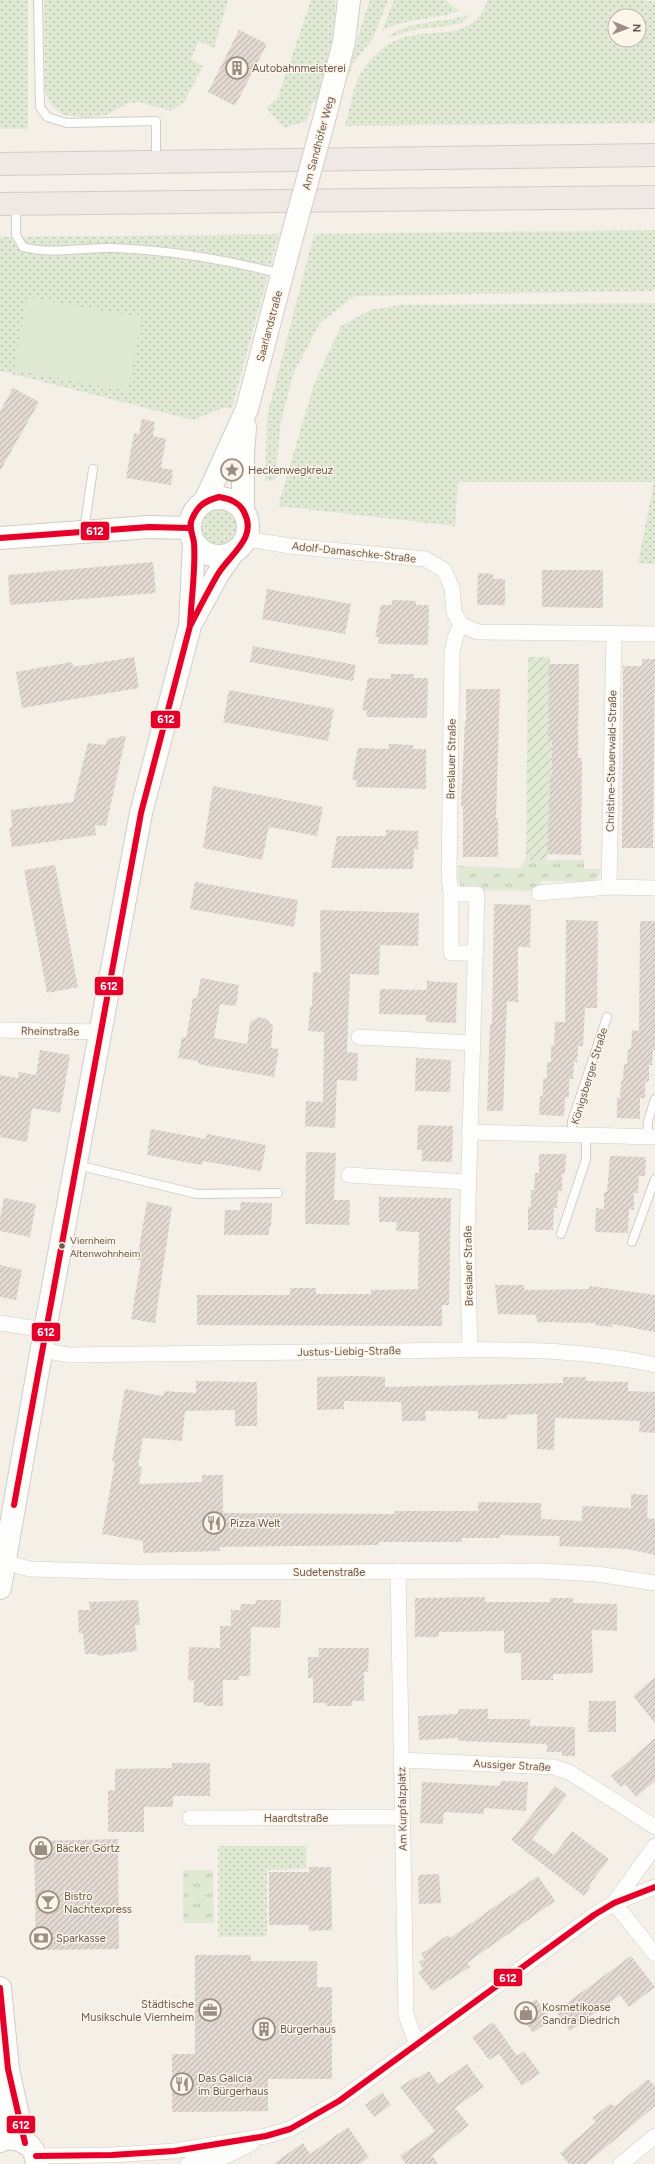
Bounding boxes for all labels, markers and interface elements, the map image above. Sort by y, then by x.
north arrow [607,8,647,48]
text: N [630,24,643,33]
building icon: Autobahnmeisterei [224,55,250,81]
place label: Autobahnmeisterei [252,62,346,75]
street label: Am Sandhöfer Weg [300,95,337,191]
street label: Saarlandstraße [254,289,285,363]
place icon: Heckenwegkreuz [219,457,245,483]
place label: Heckenwegkreuz [248,464,333,477]
line badge: 612 [80,521,110,541]
text: 612 [86,525,104,538]
street label: Adolf-Damaschke-Straße [291,540,417,565]
street label: Christine-Steuerwald-Straße [604,690,619,832]
line badge: 612 [150,710,181,729]
text: 612 [157,713,175,726]
street label: Breslauer Straße [444,719,459,799]
line badge: 612 [94,976,124,996]
text: 612 [100,980,118,993]
street label: Rheinstraße [21,1024,79,1039]
street label: Königsberger Straße [569,1026,610,1126]
street label: Breslauer Straße [461,1226,476,1306]
place label: Viernheim Altenwohnheim [70,1234,140,1260]
marker: Viernheim Altenwohnheim [57,1241,67,1251]
line badge: 612 [31,1322,61,1342]
text: 612 [37,1326,55,1339]
street label: Justus-Liebig-Straße [297,1344,401,1359]
restaurant icon: Pizza Welt [201,1510,227,1536]
place label: Pizza Welt [230,1517,281,1530]
street label: Sudetenstraße [293,1566,365,1579]
street label: Aussiger Straße [473,1757,551,1774]
street label: Am Kurpfalzplatz [395,1767,410,1851]
street label: Haardtstraße [264,1812,328,1825]
shop icon: Bäcker Görtz [28,1835,54,1861]
place label: Bäcker Görtz [56,1842,120,1855]
bar icon: Bistro Nachtexpress [35,1889,61,1915]
place label: Bistro Nachtexpress [64,1890,132,1916]
bank icon: Sparkasse [28,1925,54,1951]
place label: Sparkasse [56,1932,106,1945]
line badge: 612 [493,1968,523,1987]
text: 612 [499,1972,517,1985]
office icon: Städtische Musikschule Viernheim [197,1997,223,2023]
place label: Städtische Musikschule Viernheim [81,1998,194,2024]
shop icon: Kosmetikoase Sandra Diedrich [513,2000,539,2026]
place label: Kosmetikoase Sandra Diedrich [542,2001,620,2027]
building icon: Bürgerhaus [251,2016,277,2042]
place label: Bürgerhaus [280,2023,336,2036]
restaurant icon: Das Galicia im Bürgerhaus [169,2071,195,2097]
place label: Das Galicia im Bürgerhaus [198,2072,268,2098]
line badge: 612 [6,2115,36,2134]
text: 612 [12,2119,30,2132]

